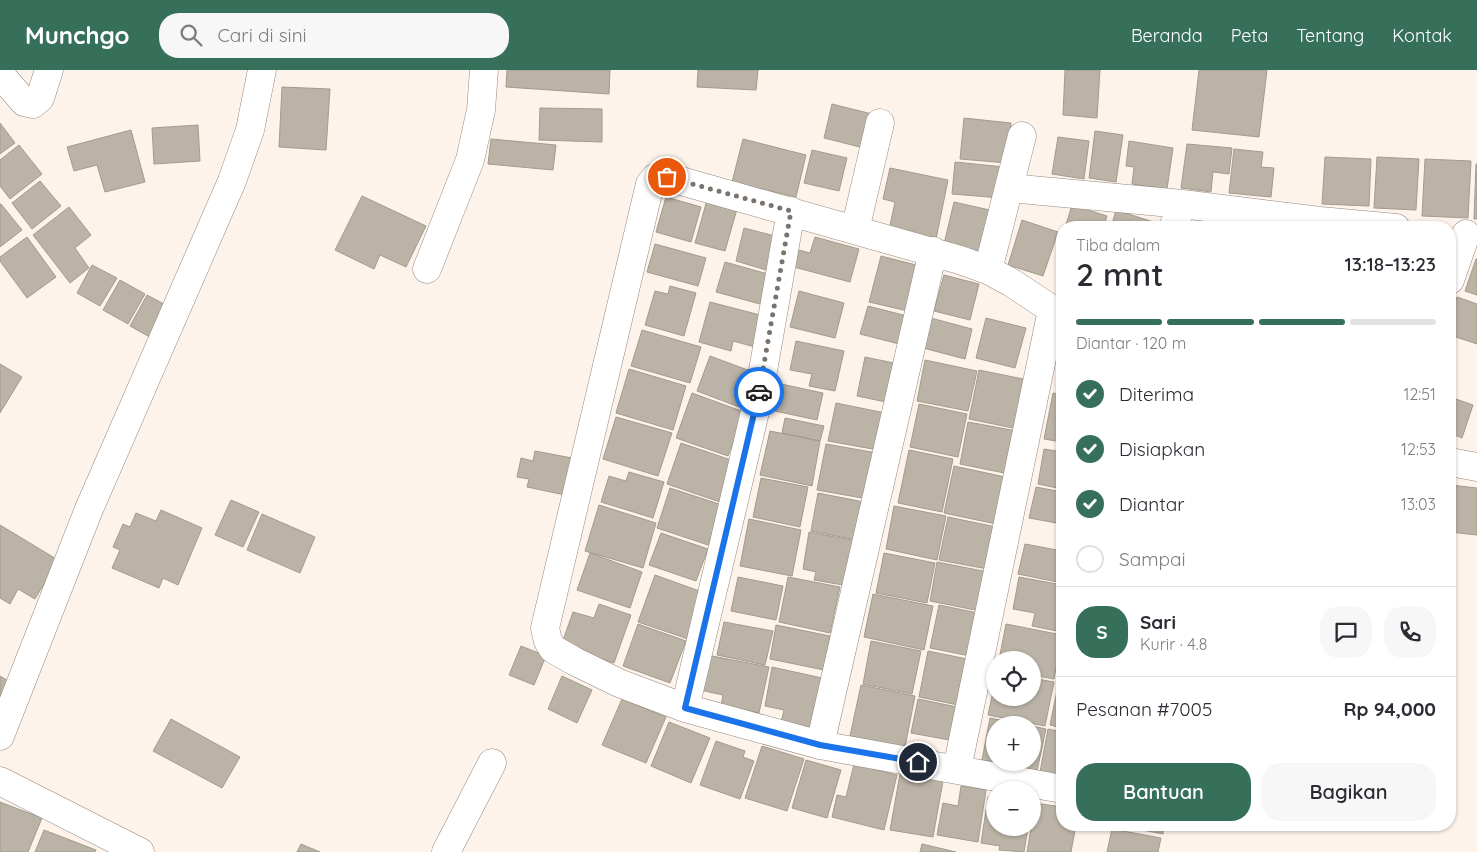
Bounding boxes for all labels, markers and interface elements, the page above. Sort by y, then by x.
search box [159,13,509,58]
text: Munchgo [25,20,129,50]
icon: search [177,21,205,49]
text: Cari di sini [217,23,307,47]
text: Beranda [1131,24,1203,47]
text: Peta [1231,24,1268,47]
text: Tentang [1296,24,1364,47]
text: Kontak [1392,24,1452,47]
pin [646,156,688,198]
icon: bag [653,163,681,191]
text: Tiba dalam [1076,235,1160,255]
text: 13:18–13:23 [1344,252,1436,276]
text: 2 mnt [1076,254,1164,294]
text: Diantar · 120 m [1076,333,1186,353]
courier [734,367,784,417]
icon: car [745,378,773,406]
icon: check [1076,380,1104,408]
text: Diterima [1119,382,1194,406]
text: 12:51 [1404,384,1436,404]
icon: check [1076,435,1104,463]
text: Disiapkan [1119,437,1205,461]
text: 12:53 [1401,439,1436,459]
icon: check [1076,490,1104,518]
text: Diantar [1119,492,1185,516]
text: 13:03 [1401,494,1436,514]
text: Sampai [1119,547,1186,571]
button: chat [1320,606,1372,658]
button: phone [1384,606,1436,658]
text: Sari [1140,610,1176,634]
text: S [1096,620,1108,644]
text: Kurir · 4.8 [1140,634,1207,654]
map controls [986,651,1041,836]
button: locate [986,651,1041,706]
text: Pesanan #7005 [1076,697,1212,721]
text: Rp 94,000 [1344,697,1436,721]
button: + [986,716,1041,771]
pin [897,741,939,783]
icon: home [904,748,932,776]
button: Bantuan [1076,763,1251,821]
button: Bagikan [1261,763,1436,821]
button: − [986,781,1041,836]

